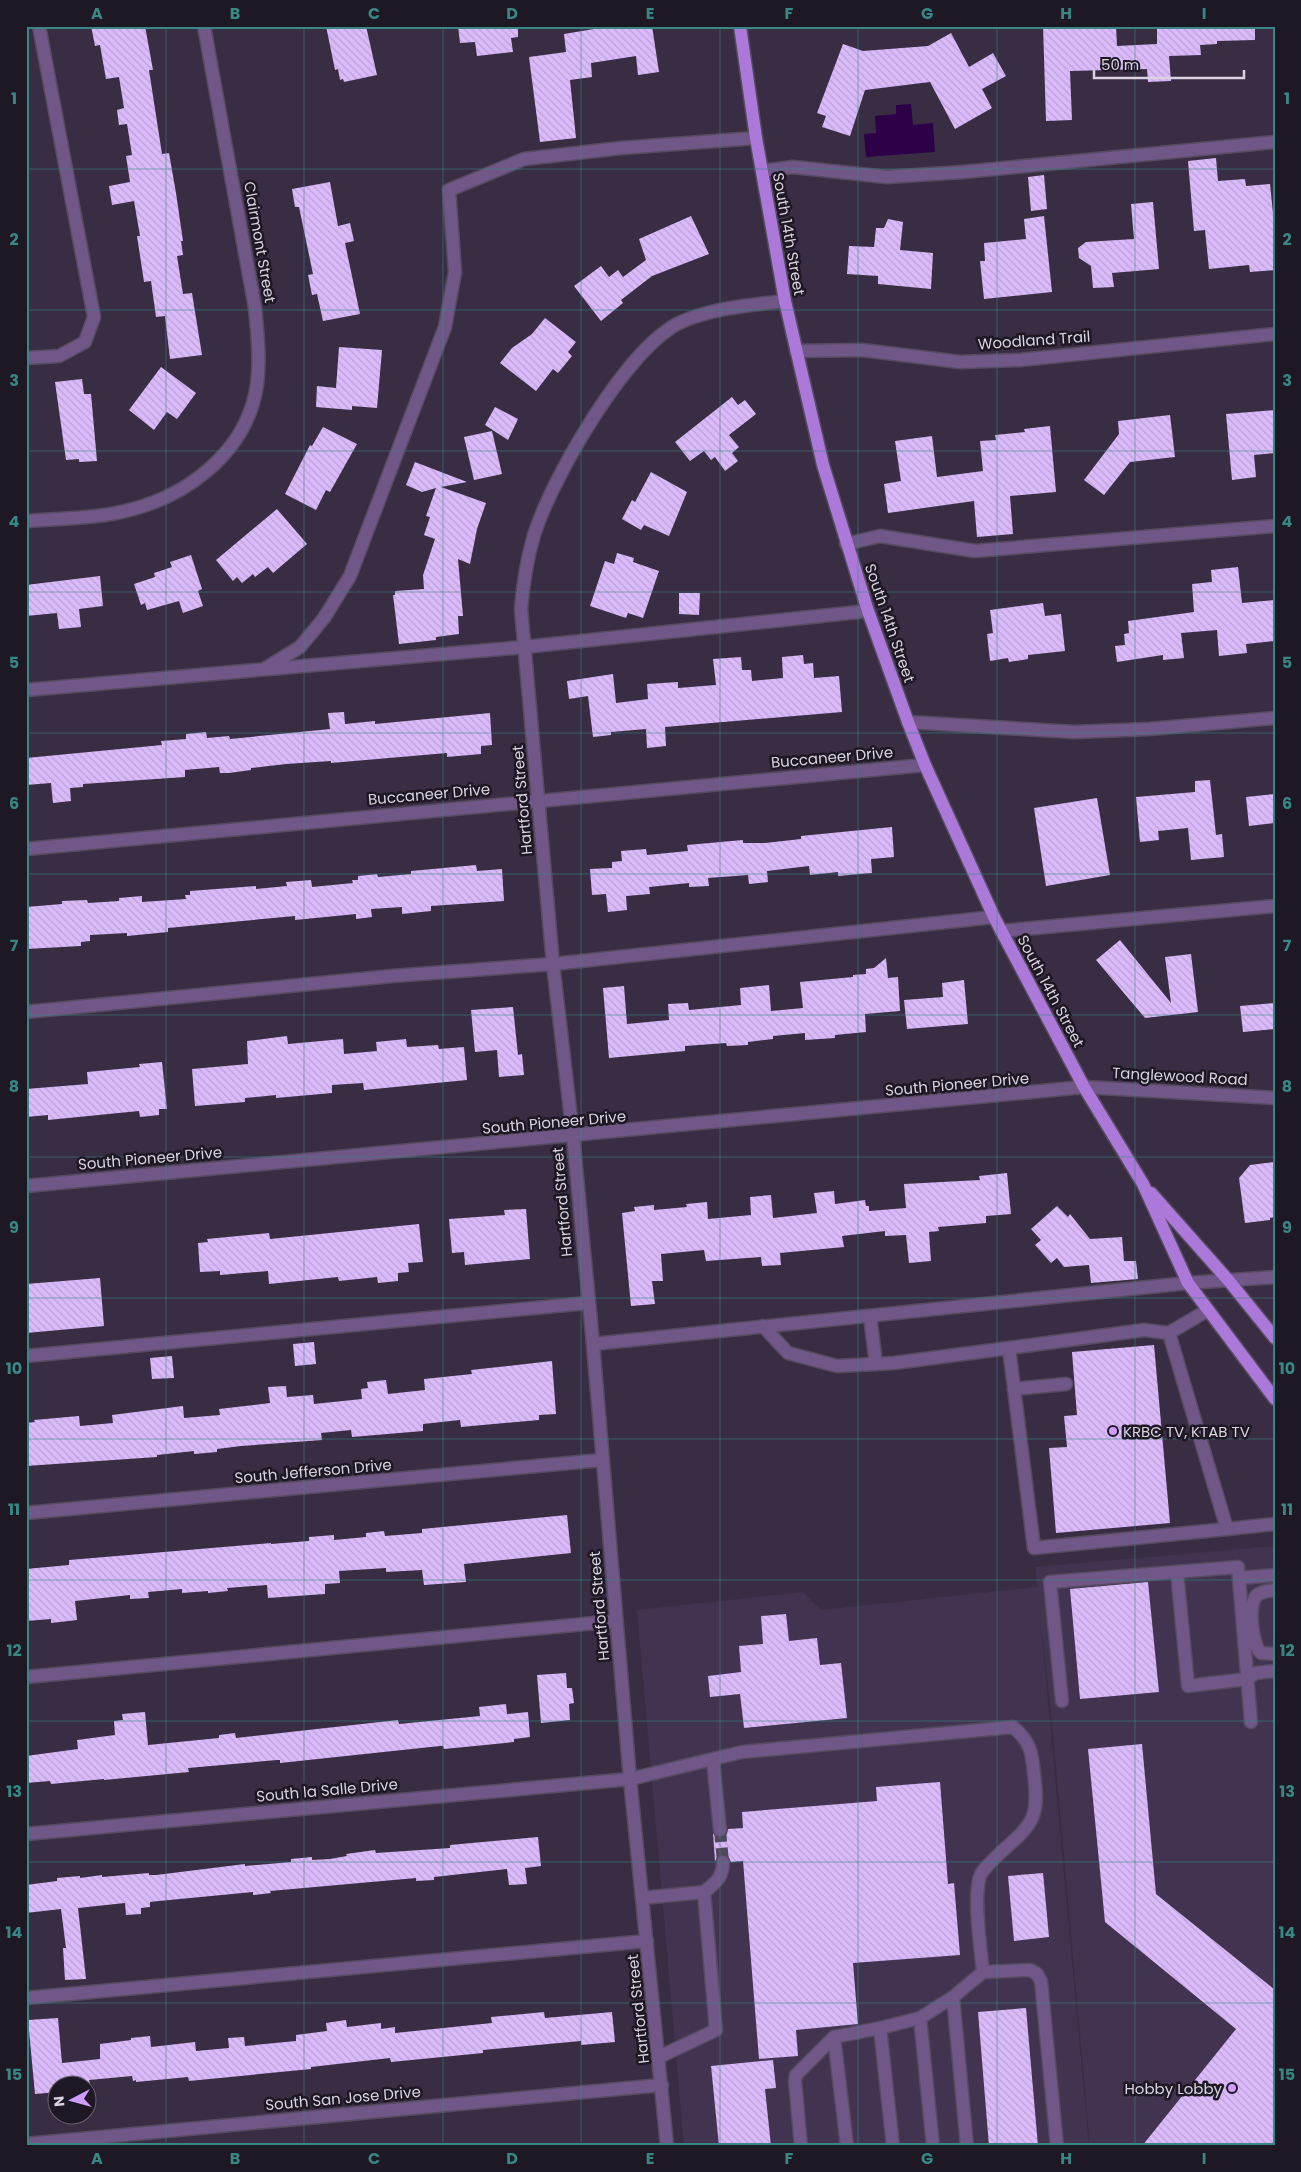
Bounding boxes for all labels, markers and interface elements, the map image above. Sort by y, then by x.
text: A [91,2,103,25]
text: B [230,2,240,25]
text: C [368,2,380,25]
text: D [506,2,518,25]
text: E [646,2,654,25]
text: F [785,2,794,25]
text: G [921,2,933,25]
text: H [1060,2,1072,25]
text: I [1202,2,1206,25]
scale bar [1094,48,1244,80]
text: 50 m [1101,54,1139,75]
text: 1 [11,87,17,110]
text: 1 [1284,87,1290,110]
street label: South 14th Street [768,171,810,297]
street label: Clairmont Street [239,180,281,304]
text: 2 [9,228,19,251]
text: 2 [1282,228,1292,251]
street label: Woodland Trail [977,326,1091,354]
text: 3 [9,369,19,392]
text: 3 [1282,369,1292,392]
text: 4 [9,510,20,533]
text: 4 [1282,510,1293,533]
street label: South 14th Street [860,561,920,685]
text: 5 [9,651,19,674]
text: 5 [1282,651,1292,674]
street label: Buccaneer Drive [770,741,894,773]
street label: Hartford Street [507,744,537,856]
street label: Buccaneer Drive [367,778,491,810]
text: 6 [9,792,19,815]
text: 6 [1282,792,1292,815]
street label: South 14th Street [1013,931,1089,1051]
text: 7 [10,934,19,957]
text: 7 [1283,934,1292,957]
street label: Tanglewood Road [1112,1062,1248,1090]
street label: South Pioneer Drive [884,1067,1030,1101]
text: 8 [9,1075,19,1098]
text: 8 [1282,1075,1292,1098]
street label: South Pioneer Drive [481,1105,627,1139]
street label: South Pioneer Drive [77,1141,223,1175]
street label: Hartford Street [547,1146,577,1258]
text: 9 [9,1216,19,1239]
text: 9 [1282,1216,1292,1239]
text: 10 [6,1357,22,1380]
text: 10 [1279,1357,1295,1380]
place label: KRBC TV, KTAB TV [1123,1421,1250,1442]
marker: KRBC TV, KTAB TV [1107,1425,1119,1437]
street label: South Jefferson Drive [234,1454,392,1488]
text: 11 [8,1498,20,1521]
text: 11 [1281,1498,1293,1521]
street label: Hartford Street [584,1550,614,1662]
text: 12 [6,1639,22,1662]
text: 12 [1279,1639,1295,1662]
street label: South la Salle Drive [255,1773,399,1807]
text: 13 [6,1780,22,1803]
text: 13 [1279,1780,1295,1803]
text: 14 [6,1921,23,1944]
text: 14 [1279,1921,1296,1944]
street label: Hartford Street [622,1953,654,2065]
text: 15 [6,2063,22,2086]
text: 15 [1279,2063,1295,2086]
north arrow [48,2074,98,2124]
place label: Hobby Lobby [1124,2078,1223,2099]
street label: South San Jose Drive [264,2081,422,2115]
marker: Hobby Lobby [1226,2082,1238,2094]
text: N [49,2095,70,2108]
text: A [91,2147,103,2170]
text: B [230,2147,240,2170]
text: C [368,2147,380,2170]
text: D [506,2147,518,2170]
text: E [646,2147,654,2170]
text: F [785,2147,794,2170]
text: G [921,2147,933,2170]
text: H [1060,2147,1072,2170]
text: I [1202,2147,1206,2170]

